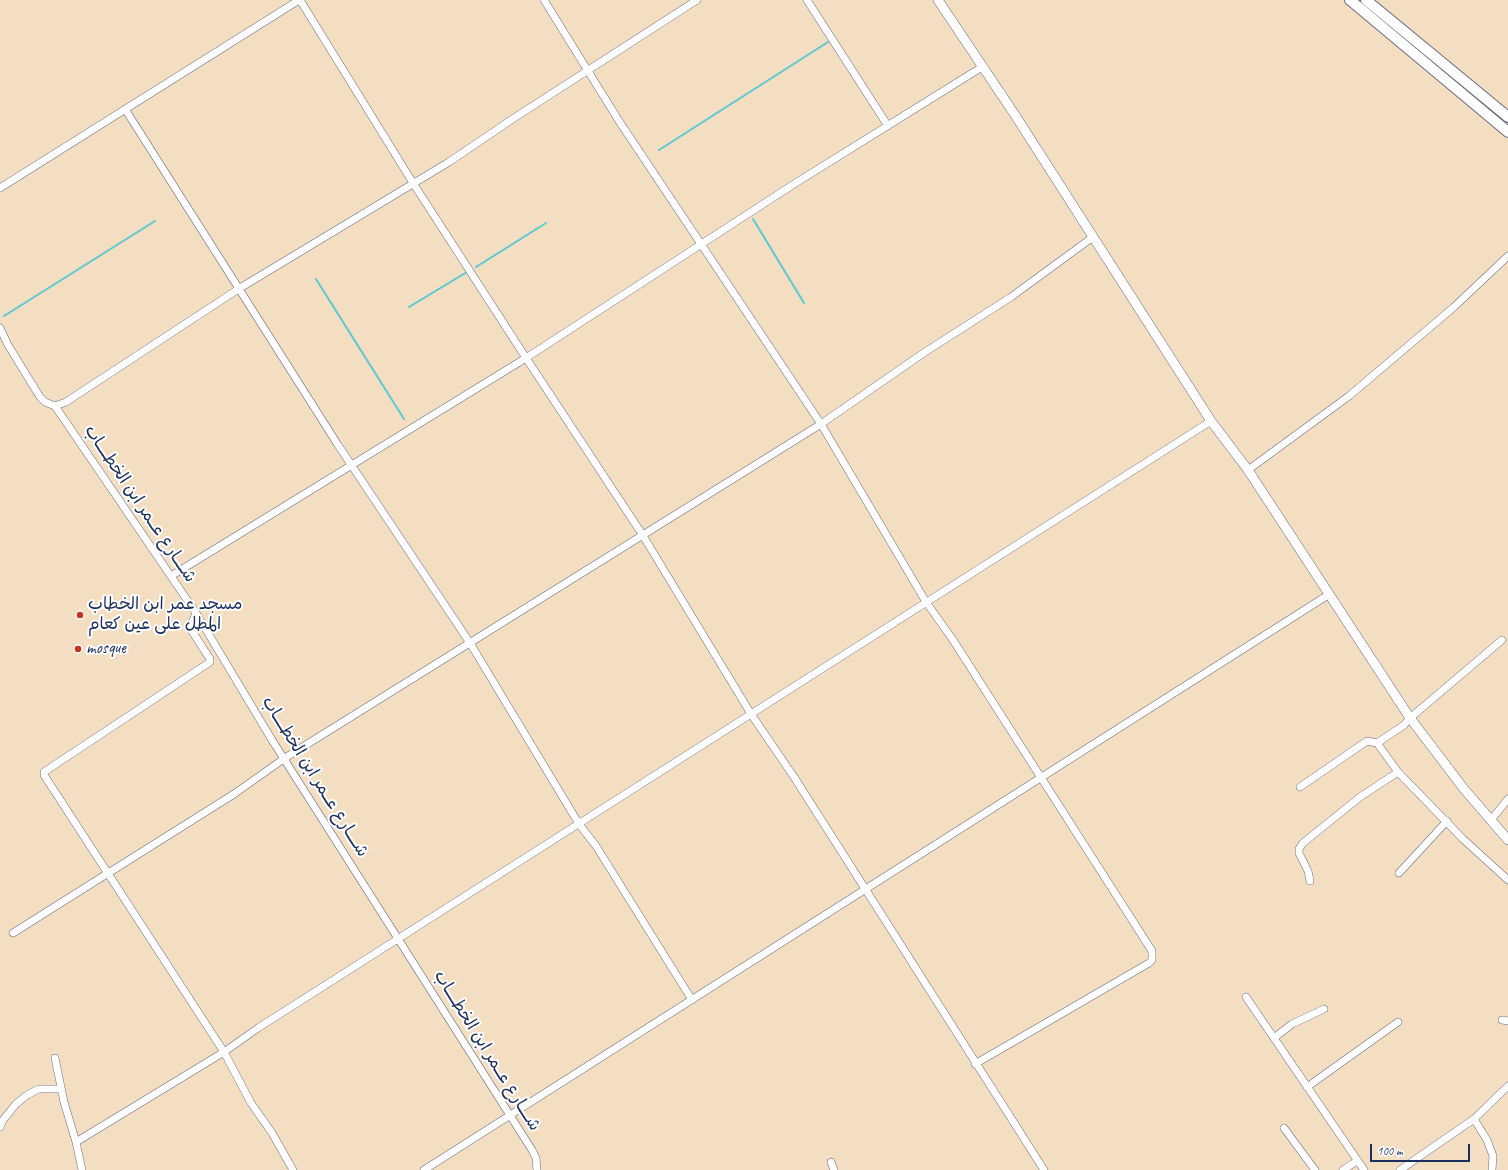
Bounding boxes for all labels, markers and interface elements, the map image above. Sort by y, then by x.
street label: شــــارع عــمر ابن الخطــــاب [80,421,200,587]
place label: مسجد عمر ابن الخطاب المطل على عين كعام [88,595,242,635]
marker: مسجد عمر ابن الخطاب المطل على عين كعام [75,610,85,620]
place label: mosque [86,639,126,659]
marker: mosque [73,644,83,654]
street label: شــــارع عــمر ابن الخطــــاب [257,693,373,861]
street label: شــــارع عــمر ابن الخطــــاب [429,967,545,1135]
scale bar [1372,1136,1472,1162]
text: 100 m [1377,1143,1403,1159]

